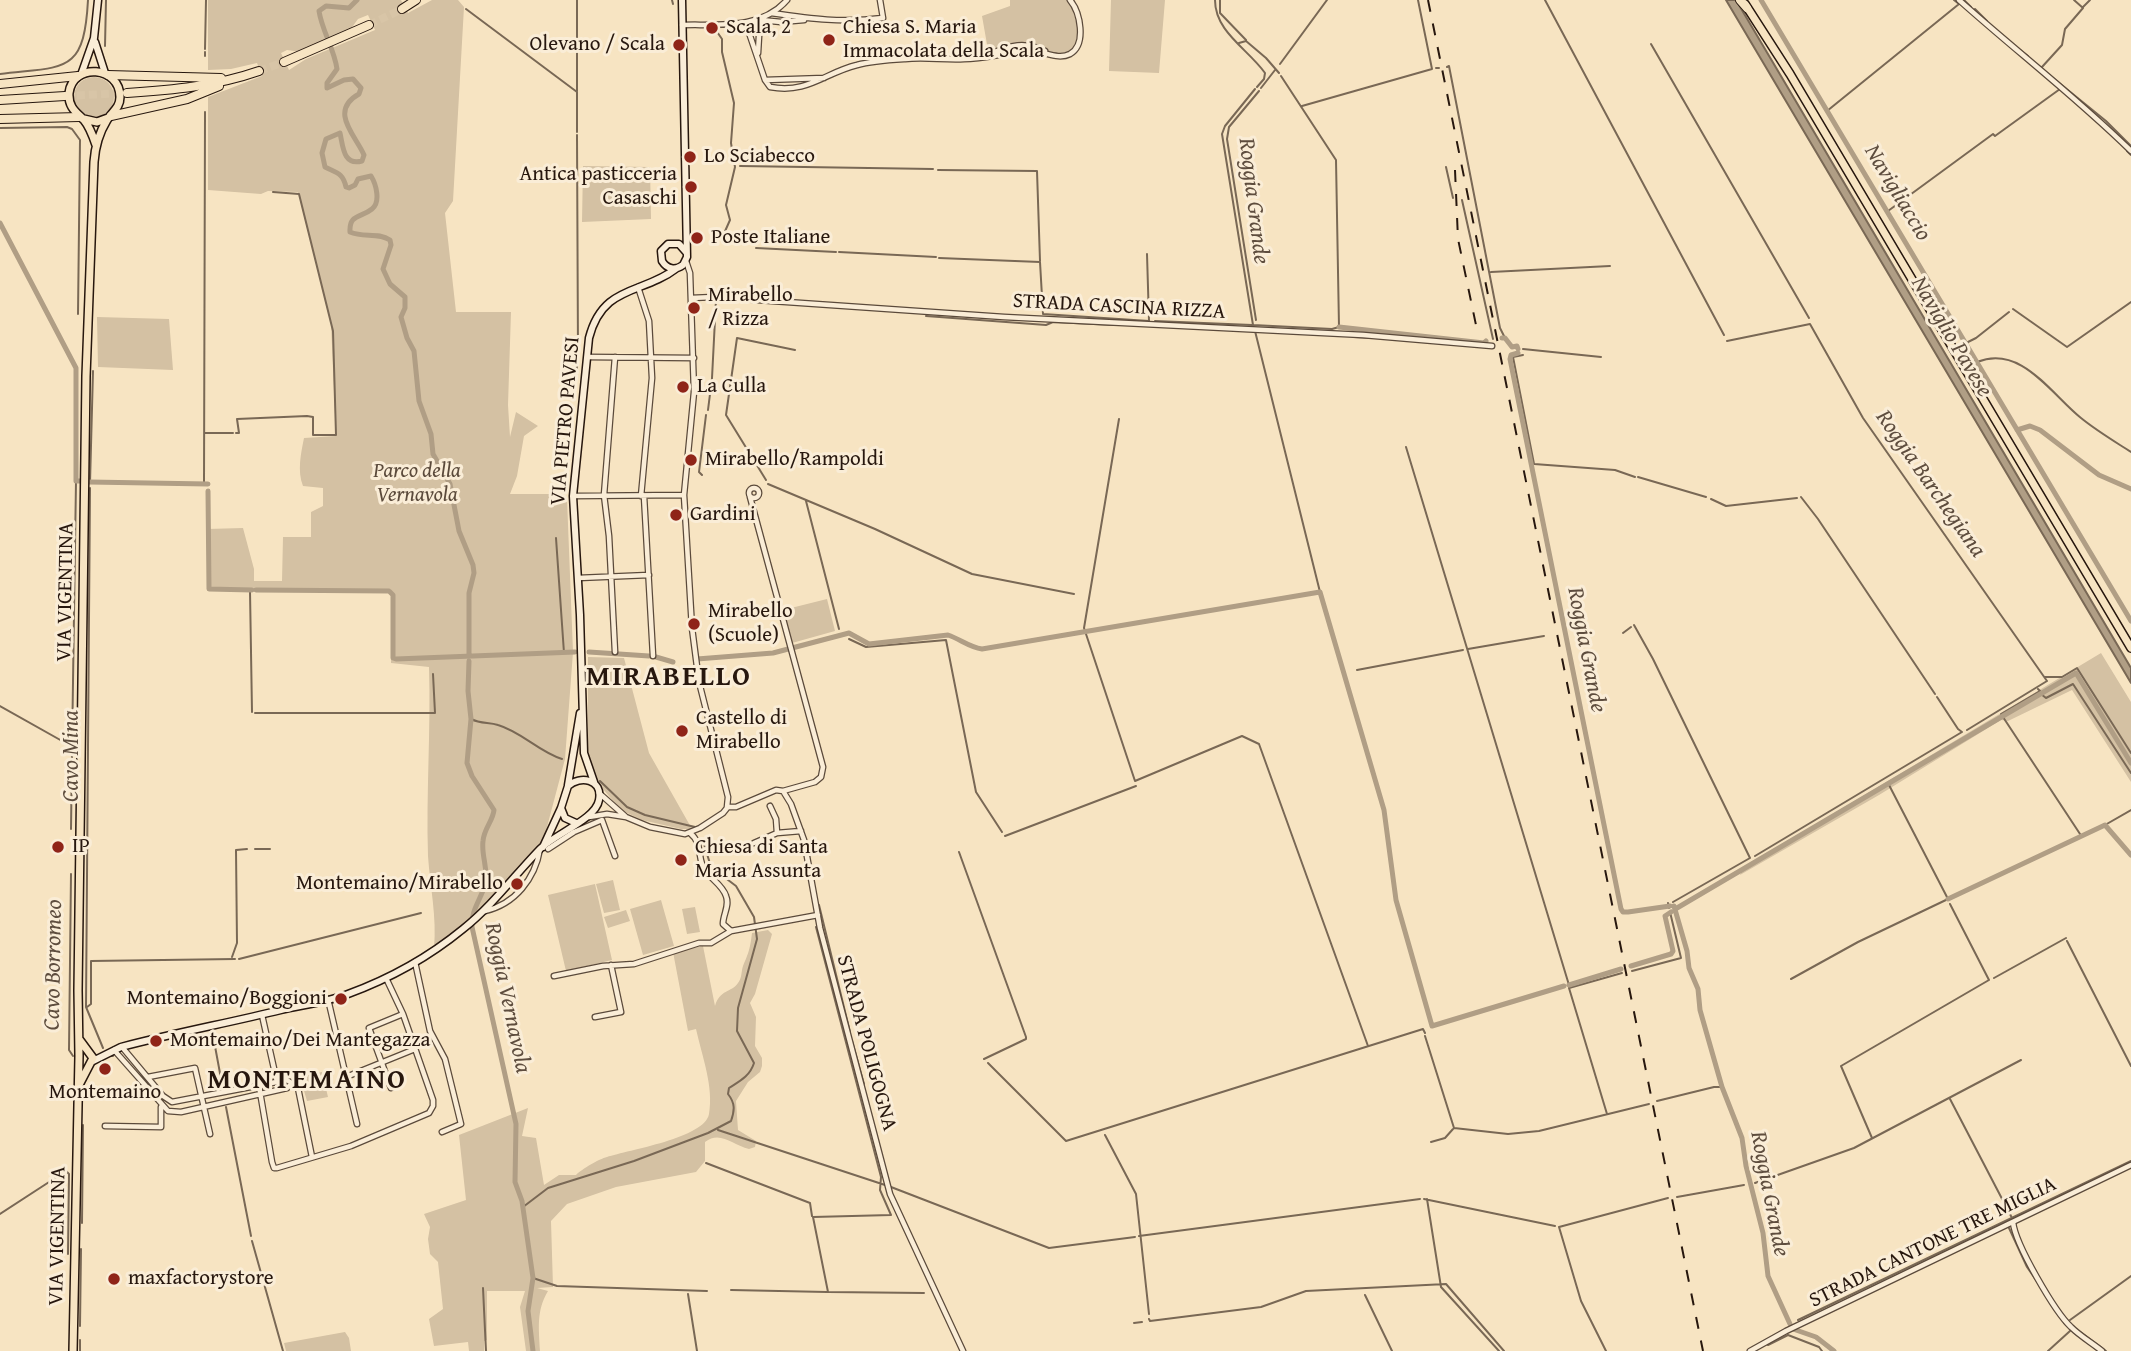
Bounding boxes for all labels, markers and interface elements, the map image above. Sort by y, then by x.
place label: Scala, 2 [726,15,791,41]
place label: Chiesa S. Maria Immacolata della Scala [843,15,1044,65]
marker: Scala, 2 [704,20,720,36]
place label: Olevano / Scala [530,32,665,58]
marker: Chiesa S. Maria Immacolata della Scala [821,32,837,48]
marker: Olevano / Scala [671,37,687,53]
water label: Roggia Grande [1232,136,1274,266]
water label: Navigliaccio [1857,140,1937,246]
place label: Lo Sciabecco [704,144,815,170]
marker: Lo Sciabecco [682,149,698,165]
place label: Antica pasticceria Casaschi [519,162,677,212]
marker: Antica pasticceria Casaschi [683,179,699,195]
place label: Poste Italiane [711,225,830,251]
marker: Poste Italiane [689,230,705,246]
water label: Naviglio Pavese [1904,272,1998,402]
place label: Mirabello / Rizza [708,283,793,333]
street label: STRADA CASCINA RIZZA [1012,289,1226,325]
marker: Mirabello / Rizza [686,300,702,316]
street label: VIA PIETRO PAVESI [546,336,586,506]
place label: La Culla [697,374,766,400]
marker: La Culla [675,379,691,395]
water label: Roggia Barchegiana [1869,405,1991,563]
place label: Mirabello/Rampoldi [705,447,884,473]
marker: Mirabello/Rampoldi [683,452,699,468]
park label: Parco della Vernavola [373,459,461,509]
place label: Gardini [690,502,756,528]
marker: Gardini [668,507,684,523]
street label: VIA VIGENTINA [52,522,80,662]
water label: Roggia Grande [1560,585,1612,715]
place label: Mirabello (Scuole) [708,599,793,649]
marker: Mirabello (Scuole) [686,616,702,632]
district label: MIRABELLO [587,661,751,695]
place label: Castello di Mirabello [696,706,787,756]
water label: Cavo Mina [58,710,86,802]
marker: Castello di Mirabello [674,723,690,739]
place label: IP [72,834,90,860]
place label: Chiesa di Santa Maria Assunta [695,835,828,885]
marker: IP [50,839,66,855]
marker: Chiesa di Santa Maria Assunta [673,852,689,868]
place label: Montemaino/Mirabello [296,871,503,897]
marker: Montemaino/Mirabello [509,876,525,892]
water label: Cavo Borromeo [39,899,69,1031]
water label: Roggia Vernavola [478,920,536,1076]
street label: STRADA POLIGOGNA [830,952,902,1134]
place label: Montemaino/Boggioni [127,986,327,1012]
marker: Montemaino/Boggioni [333,991,349,1007]
place label: Montemaino/Dei Mantegazza [170,1028,430,1054]
marker: Montemaino/Dei Mantegazza [148,1033,164,1049]
marker: Montemaino [97,1061,113,1077]
district label: MONTEMAINO [208,1064,406,1098]
place label: Montemaino [49,1080,161,1106]
water label: Roggia Grande [1743,1129,1795,1259]
street label: VIA VIGENTINA [44,1166,72,1306]
street label: STRADA CANTONE TRE MIGLIA [1805,1172,2061,1314]
place label: maxfactorystore [128,1266,274,1292]
marker: maxfactorystore [106,1271,122,1287]

